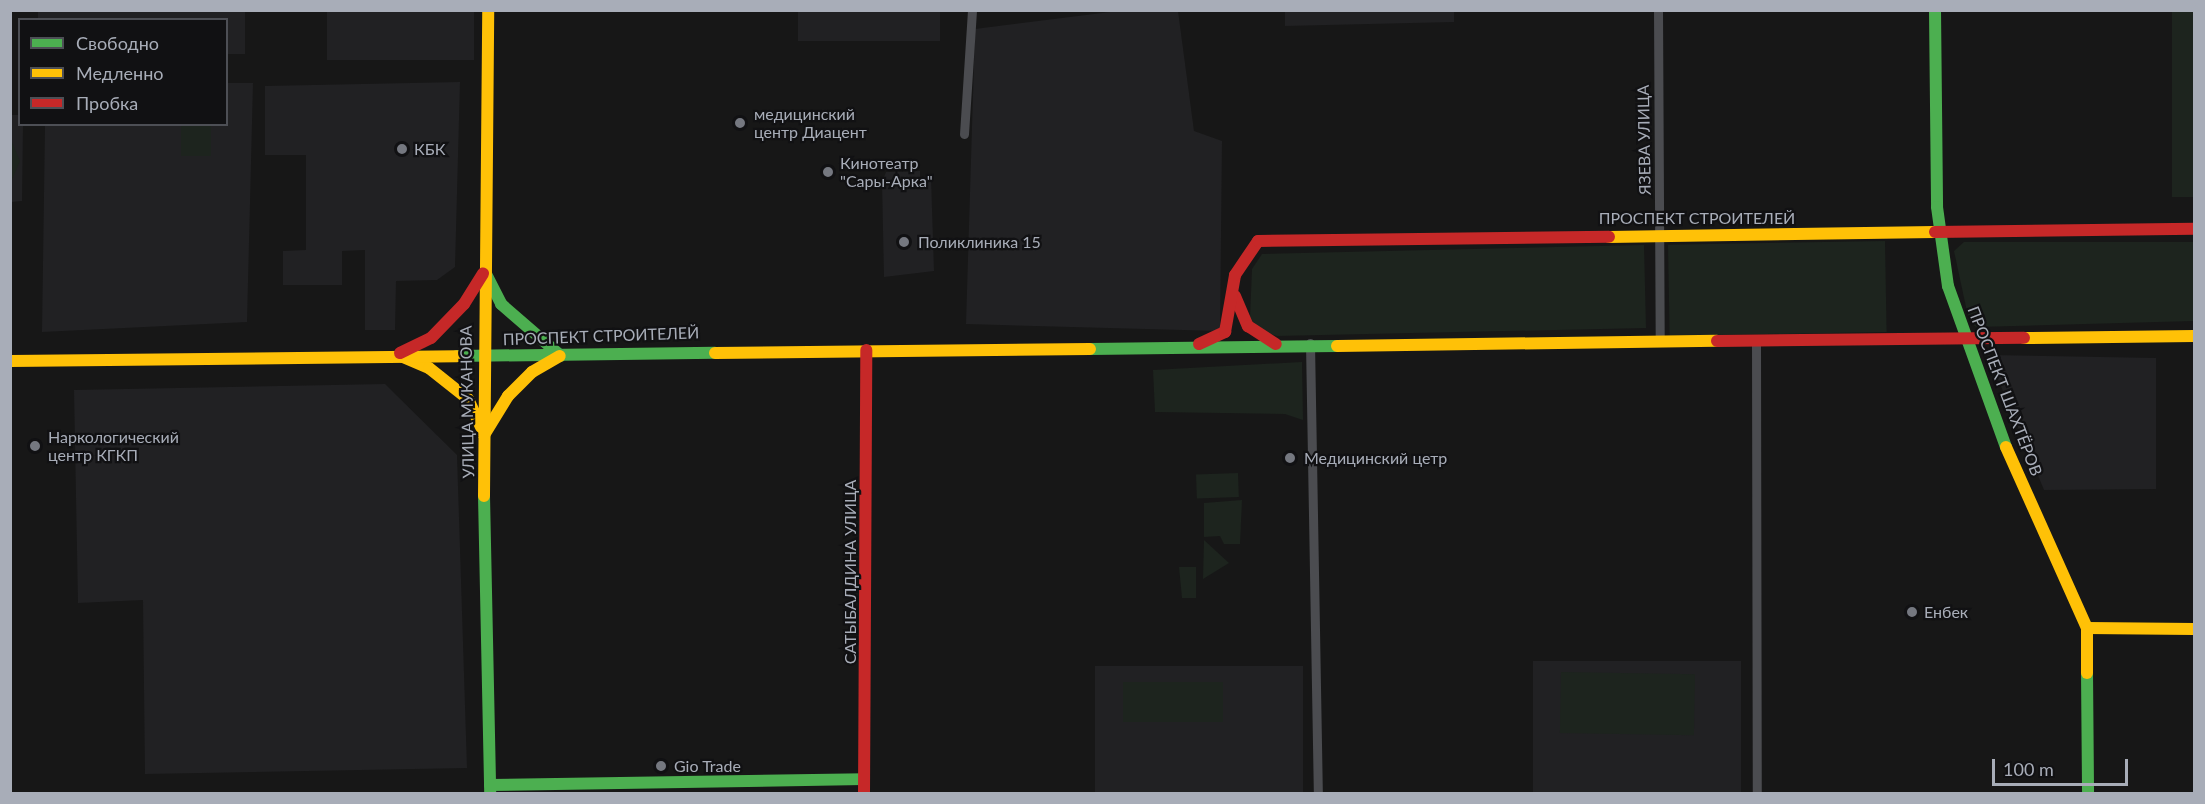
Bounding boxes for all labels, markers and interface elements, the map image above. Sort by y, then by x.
legend [18,18,228,126]
text: Свободно [76,32,159,54]
text: Медленно [76,62,164,84]
street label: ЯЗЕВА УЛИЦА [1633,85,1655,195]
text: Пробка [76,92,138,114]
place label: медицинский центр Диацент [754,104,867,142]
marker: медицинский центр Диацент [731,114,749,132]
place label: КБК [414,139,445,159]
marker: КБК [395,142,409,156]
place label: Кинотеатр "Сары-Арка" [840,153,933,191]
marker: Кинотеатр "Сары-Арка" [821,165,835,179]
street label: ПРОСПЕКТ СТРОИТЕЛЕЙ [1599,208,1795,228]
place label: Поликлиника 15 [918,232,1041,252]
marker: Поликлиника 15 [895,233,913,251]
street label: ПРОСПЕКТ ШАХТЁРОВ [1964,304,2046,478]
street label: ПРОСПЕКТ СТРОИТЕЛЕЙ [502,323,700,349]
street label: УЛИЦА МУКАНОВА [456,325,478,479]
place label: Наркологический центр КГКП [48,427,179,465]
marker: Наркологический центр КГКП [26,437,44,455]
place label: Медицинский цетр [1304,448,1447,468]
marker: Медицинский цетр [1281,449,1299,467]
street label: САТЫБАЛДИНА УЛИЦА [840,480,860,664]
place label: Енбек [1924,602,1968,622]
marker: Енбек [1905,605,1919,619]
scale bar [1995,747,2132,785]
place label: Gio Trade [674,756,741,776]
marker: Gio Trade [652,757,670,775]
text: 100 m [2003,758,2054,780]

